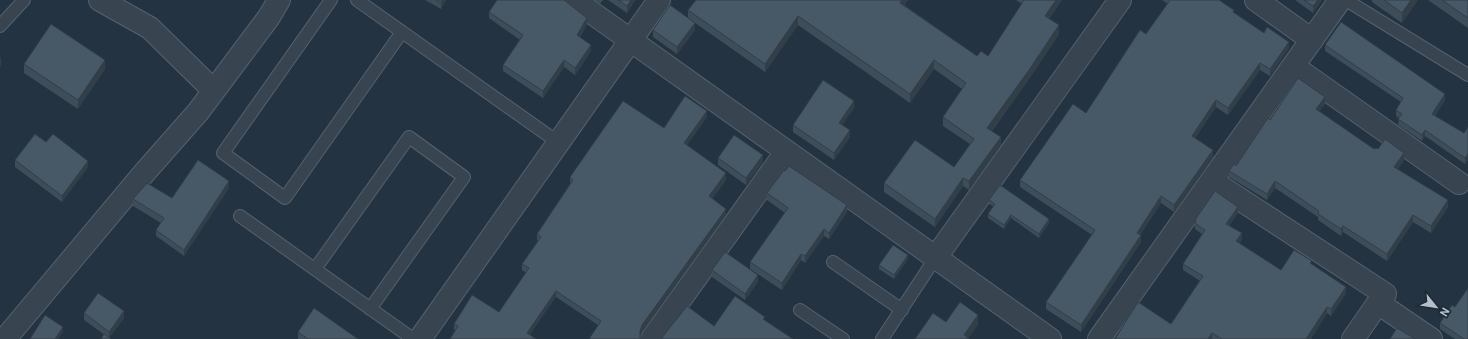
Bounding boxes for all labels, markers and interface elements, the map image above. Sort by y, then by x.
north arrow [1416,287,1456,327]
text: N [1437,305,1452,319]

